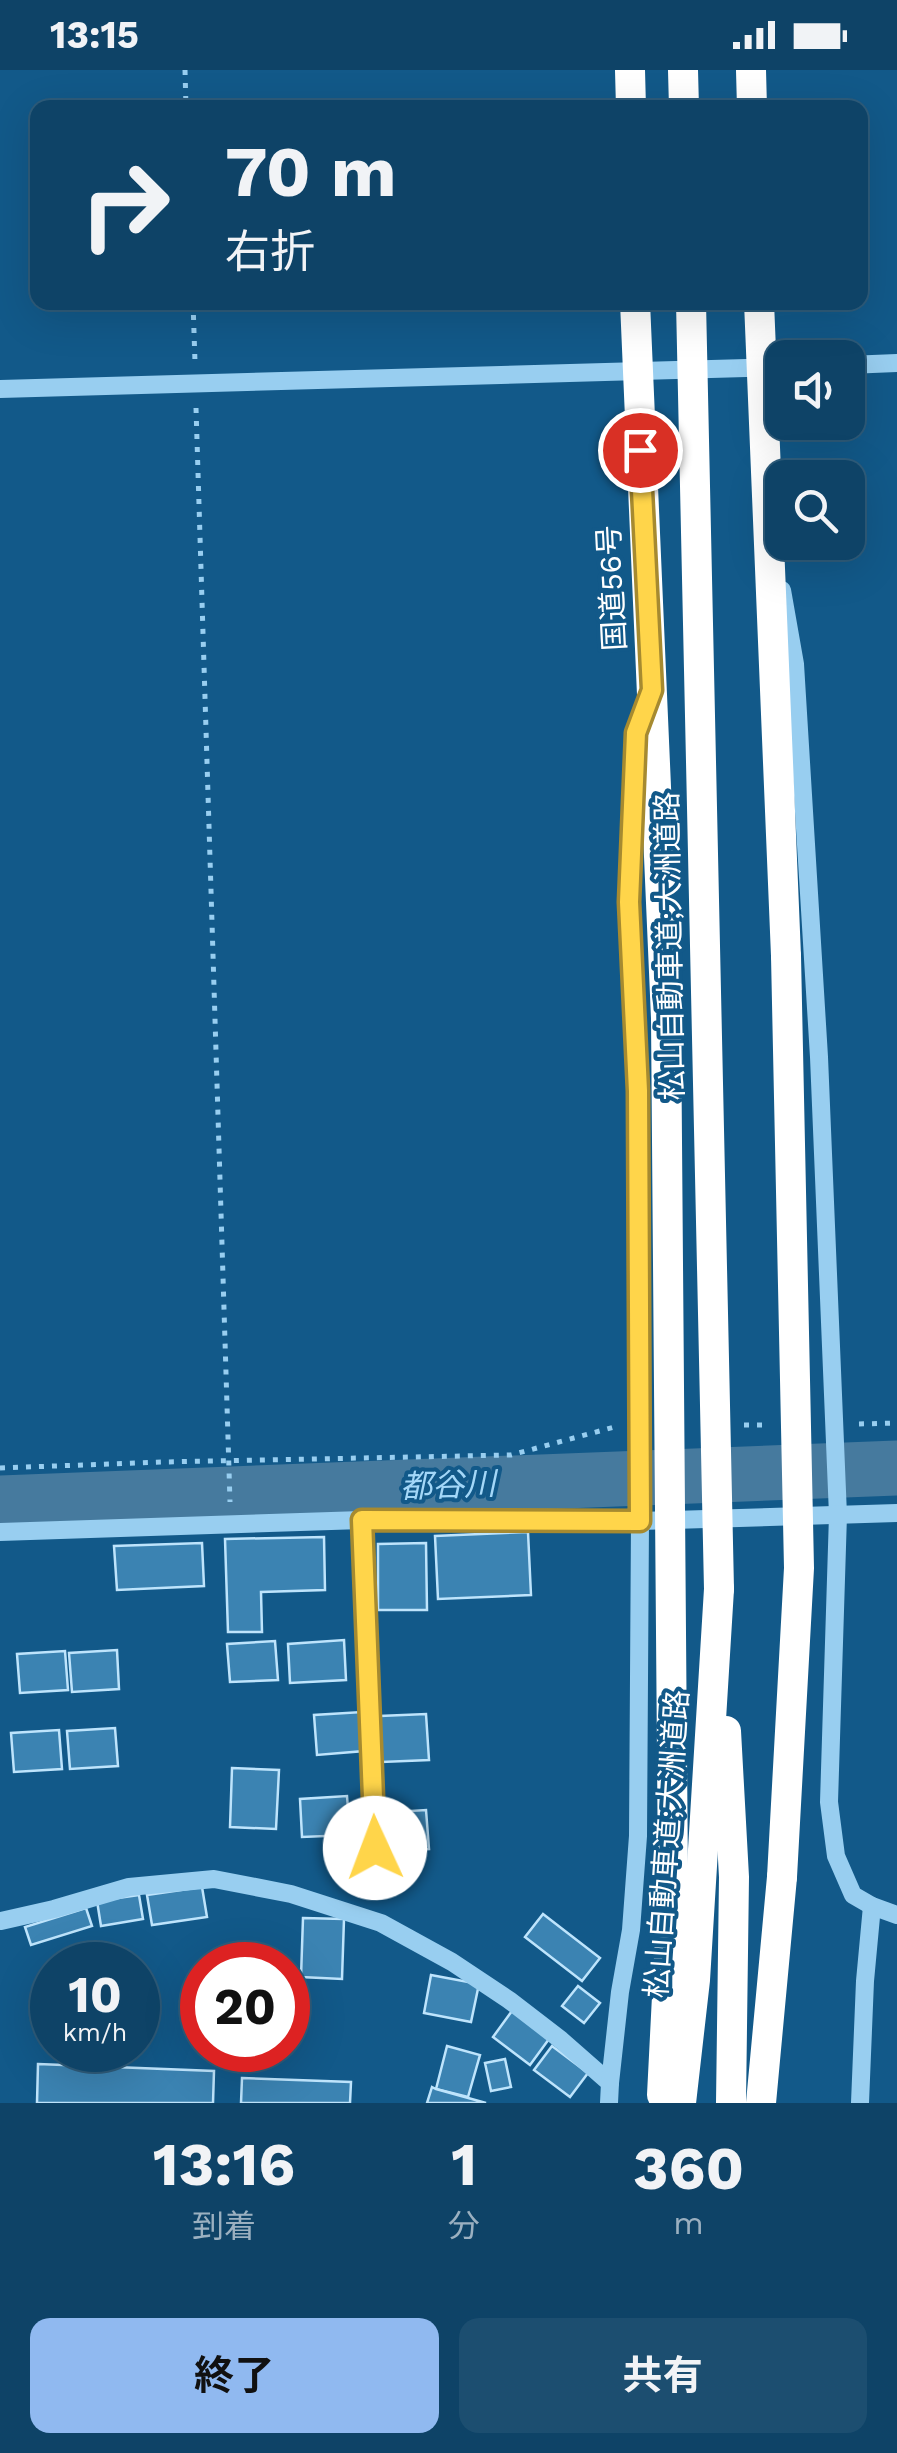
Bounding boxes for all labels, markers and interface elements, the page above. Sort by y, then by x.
text: 13:15 [50,13,139,57]
text: 70 m [225,131,397,213]
icon: right [60,140,190,270]
text: 右折 [225,225,315,278]
map controls [765,340,865,560]
button: sound [765,340,865,440]
pin [598,408,683,493]
icon: arrive [613,423,668,478]
button: search [765,460,865,560]
street label: 国道56号 [591,524,632,652]
street label: 松山自動車道;大洲道路 [649,791,690,1101]
water label: 都谷川 [399,1464,500,1506]
street label: 松山自動車道;大洲道路 [638,1689,695,1999]
position arrow [323,1796,427,1900]
speed limit sign: 20 [180,1942,310,2072]
text: 10 [68,1965,122,2024]
text: km/h [63,2018,127,2047]
text: 13:16 [153,2129,295,2200]
text: 1 [451,2129,477,2200]
text: 360 [633,2133,744,2204]
text: m [673,2204,704,2242]
text: 到着 [192,2207,256,2245]
text: 分 [448,2207,480,2245]
button: 終了 [30,2318,439,2433]
button: 共有 [459,2318,867,2433]

